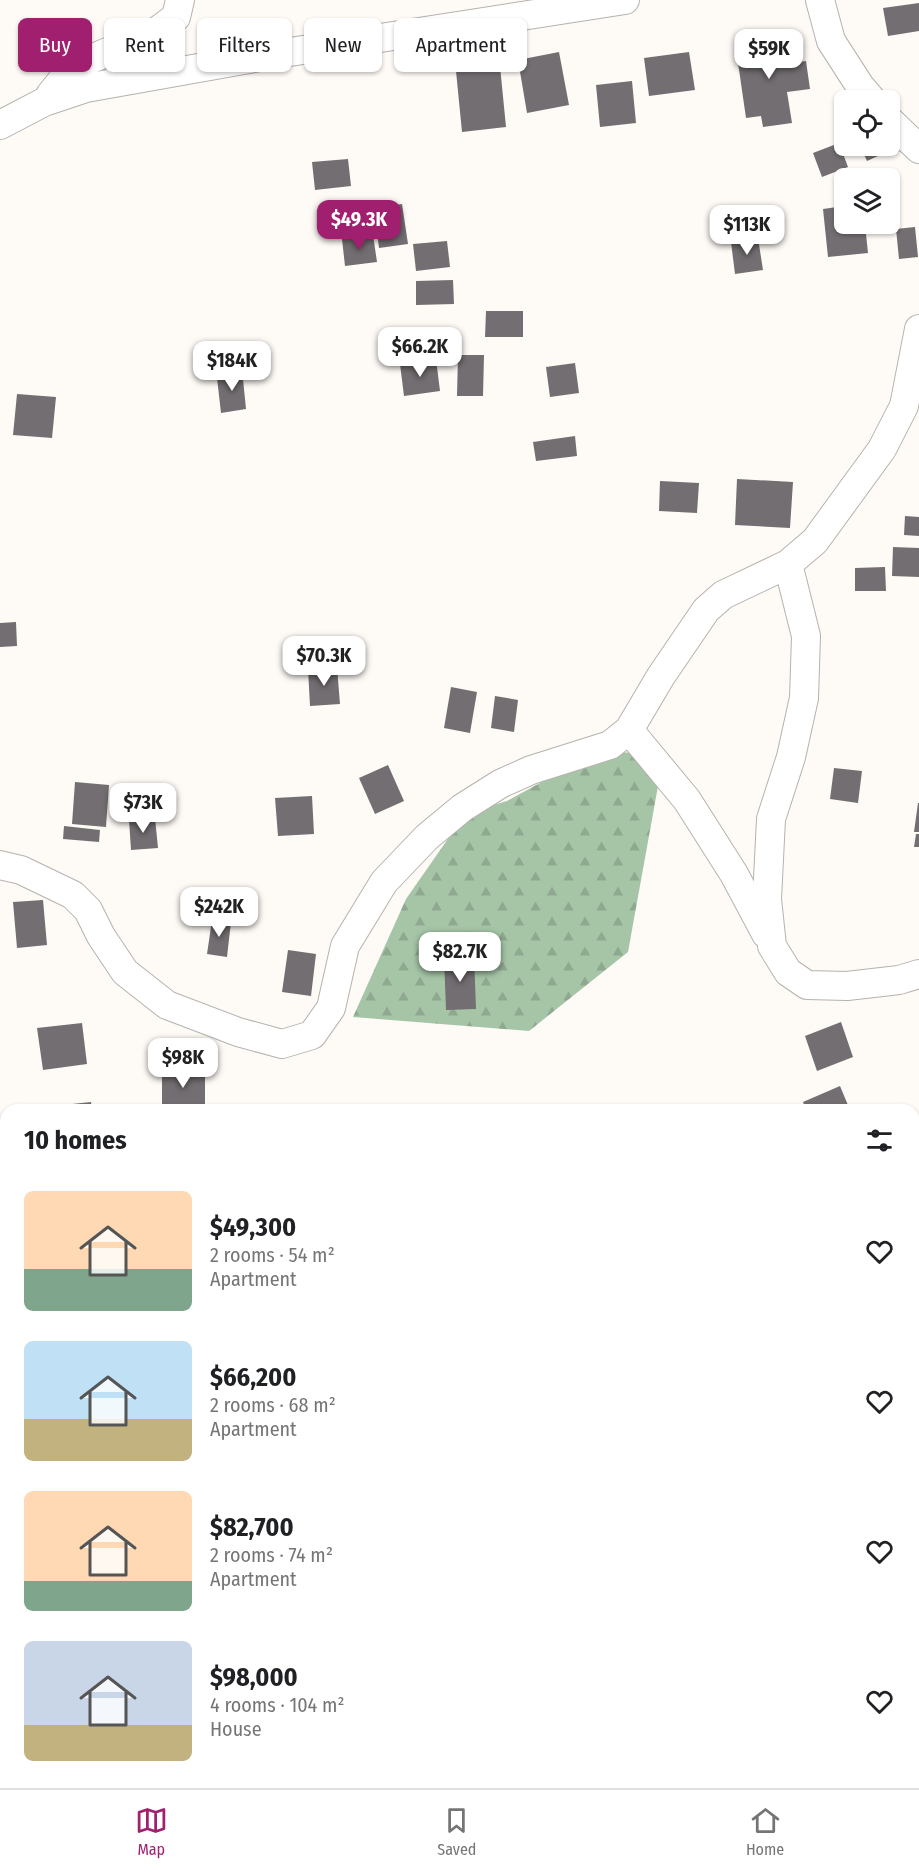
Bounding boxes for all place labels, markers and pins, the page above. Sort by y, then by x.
pin: $59K [733,29,805,80]
pin: $49.3K [310,200,408,251]
pin: $113K [705,205,789,256]
pin: $66.2K [371,327,469,378]
pin: $184K [190,341,274,392]
pin: $70.3K [275,636,373,687]
pin: $73K [107,783,179,834]
pin: $242K [177,887,261,938]
pin: $82.7K [411,932,509,983]
pin: $98K [147,1038,219,1089]

